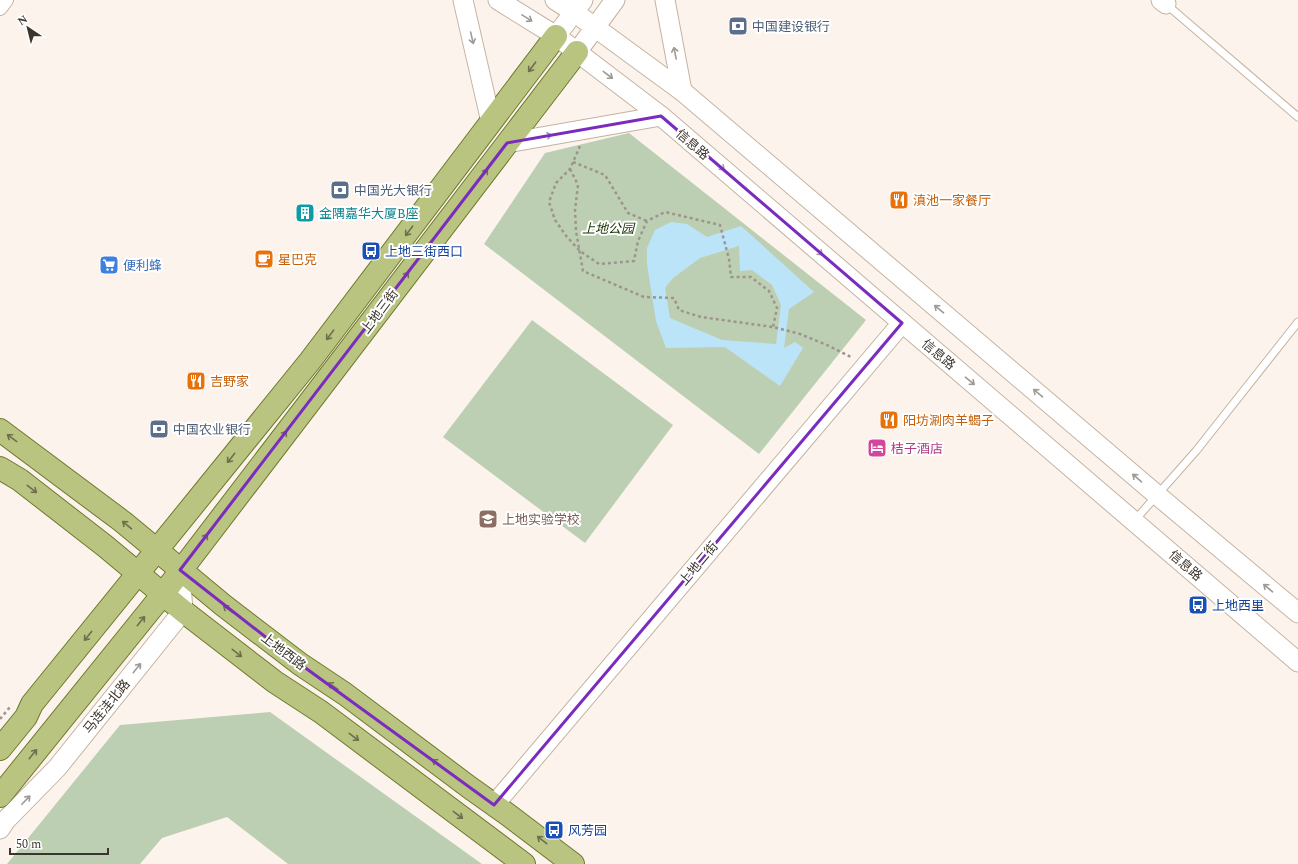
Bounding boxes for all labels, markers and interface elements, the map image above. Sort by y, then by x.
north arrow [8,8,48,48]
text: N [14,11,31,30]
one-way arrow [521,14,532,22]
bank icon: 中国建设银行 [727,15,749,37]
place label: 中国建设银行 [752,17,830,37]
one-way arrow [468,31,476,44]
one-way arrow [670,47,678,60]
one-way arrow [528,62,536,73]
one-way arrow [602,71,613,80]
street label: 信息路 [671,124,714,165]
one-way arrow [539,132,552,140]
one-way arrow [714,162,725,171]
one-way arrow [479,168,488,179]
bank icon: 中国光大银行 [329,179,351,201]
place label: 中国光大银行 [354,181,432,201]
restaurant icon: 滇池一家餐厅 [888,189,910,211]
place label: 滇池一家餐厅 [913,191,991,211]
building icon: 金隅嘉华大厦B座 [294,202,316,224]
place label: 金隅嘉华大厦B座 [319,204,419,224]
park label: 上地公园 [582,219,636,239]
one-way arrow [404,225,413,236]
bus stop icon: 上地三街西口 [360,240,382,262]
place label: 上地三街西口 [385,242,463,262]
one-way arrow [813,246,823,255]
cafe icon: 星巴克 [253,248,275,270]
place label: 星巴克 [278,250,317,270]
supermarket icon: 便利蜂 [98,254,120,276]
place label: 便利蜂 [123,256,162,276]
one-way arrow [400,272,409,283]
street label: 上地三街 [356,285,403,338]
one-way arrow [934,304,944,313]
one-way arrow [326,329,334,340]
street label: 信息路 [917,335,960,375]
restaurant icon: 吉野家 [185,370,207,392]
place label: 吉野家 [210,372,249,392]
one-way arrow [965,376,975,385]
one-way arrow [1033,388,1043,397]
restaurant icon: 阳坊涮肉羊蝎子 [878,409,900,431]
place label: 阳坊涮肉羊蝎子 [903,411,994,431]
bank icon: 中国农业银行 [148,418,170,440]
place label: 中国农业银行 [173,420,251,440]
one-way arrow [279,431,287,442]
one-way arrow [6,434,17,442]
hotel icon: 桔子酒店 [866,437,888,459]
place label: 桔子酒店 [891,439,943,459]
one-way arrow [227,452,236,463]
one-way arrow [1131,473,1142,482]
one-way arrow [27,485,38,493]
school or university icon: 上地实验学校 [477,508,499,530]
place label: 上地实验学校 [502,510,580,530]
one-way arrow [121,520,132,529]
one-way arrow [200,534,208,545]
street label: 上地二街 [674,537,723,590]
street label: 信息路 [1164,545,1207,586]
one-way arrow [1263,584,1273,593]
bus stop icon: 上地西里 [1187,594,1209,616]
place label: 上地西里 [1212,596,1264,616]
one-way arrow [223,605,234,613]
one-way arrow [137,615,146,626]
street label: 上地西路 [257,628,310,675]
one-way arrow [83,631,92,642]
one-way arrow [232,649,243,657]
one-way arrow [132,663,141,674]
street label: 马连洼北路 [79,675,135,738]
one-way arrow [328,682,339,690]
one-way arrow [349,733,360,741]
one-way arrow [29,749,38,760]
one-way arrow [432,759,443,767]
one-way arrow [21,795,31,805]
one-way arrow [453,811,464,819]
bus stop icon: 风芳园 [543,819,565,841]
place label: 风芳园 [568,821,607,841]
scale bar [10,830,108,856]
text: 50 m [16,835,41,854]
one-way arrow [536,836,547,845]

